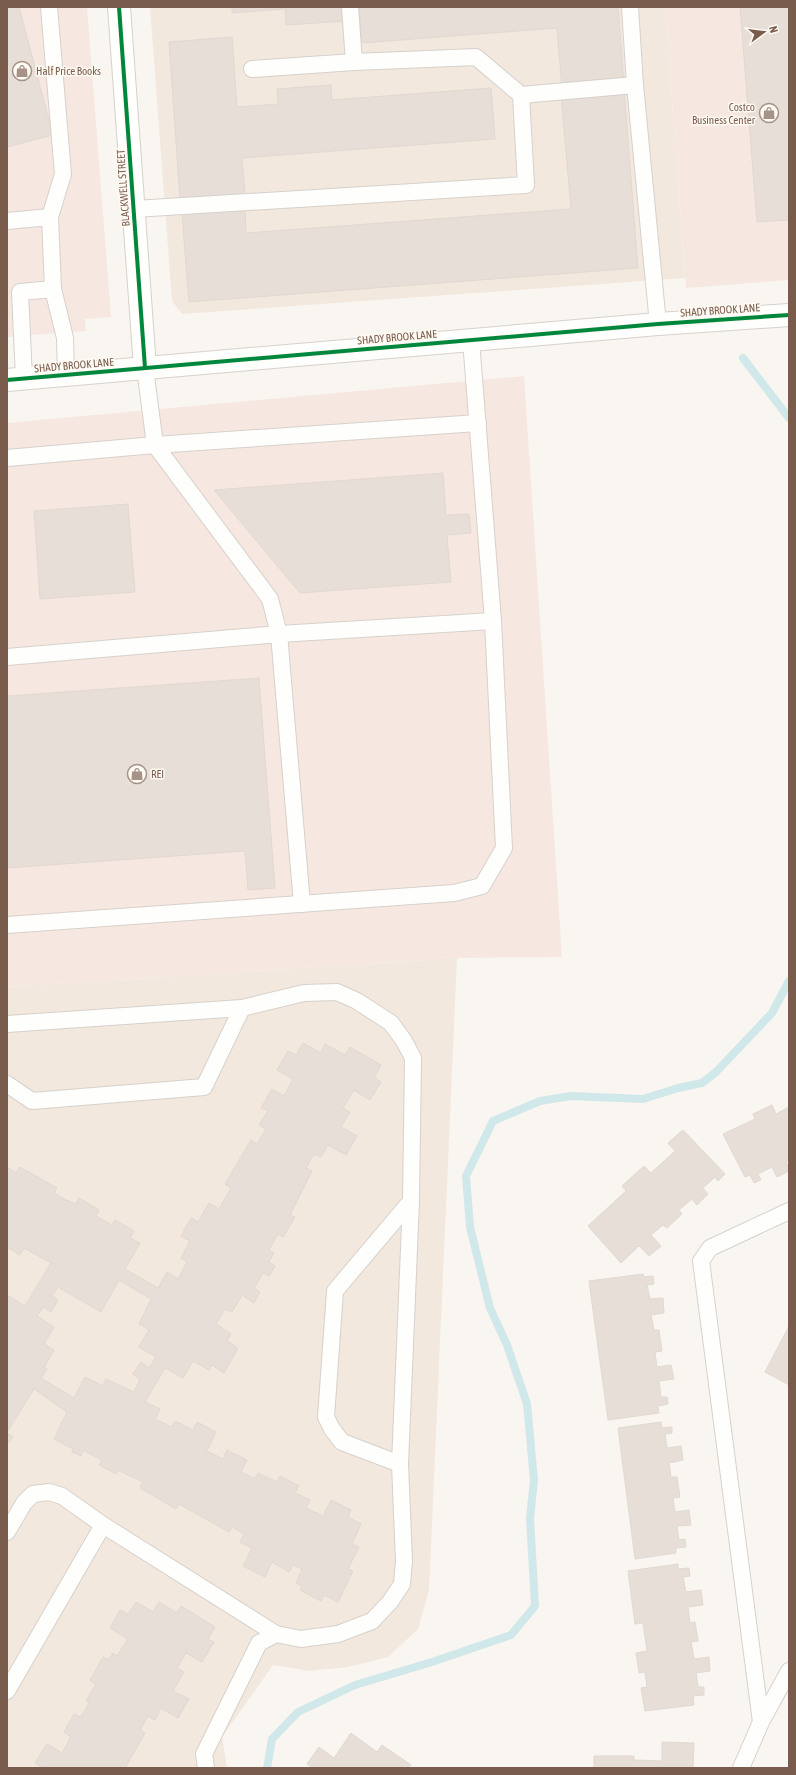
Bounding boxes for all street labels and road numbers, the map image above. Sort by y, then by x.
street label: BLACKWELL STREET [114,149,132,227]
street label: SHADY BROOK LANE [680,301,761,319]
street label: SHADY BROOK LANE [357,328,438,346]
street label: SHADY BROOK LANE [34,356,115,374]

